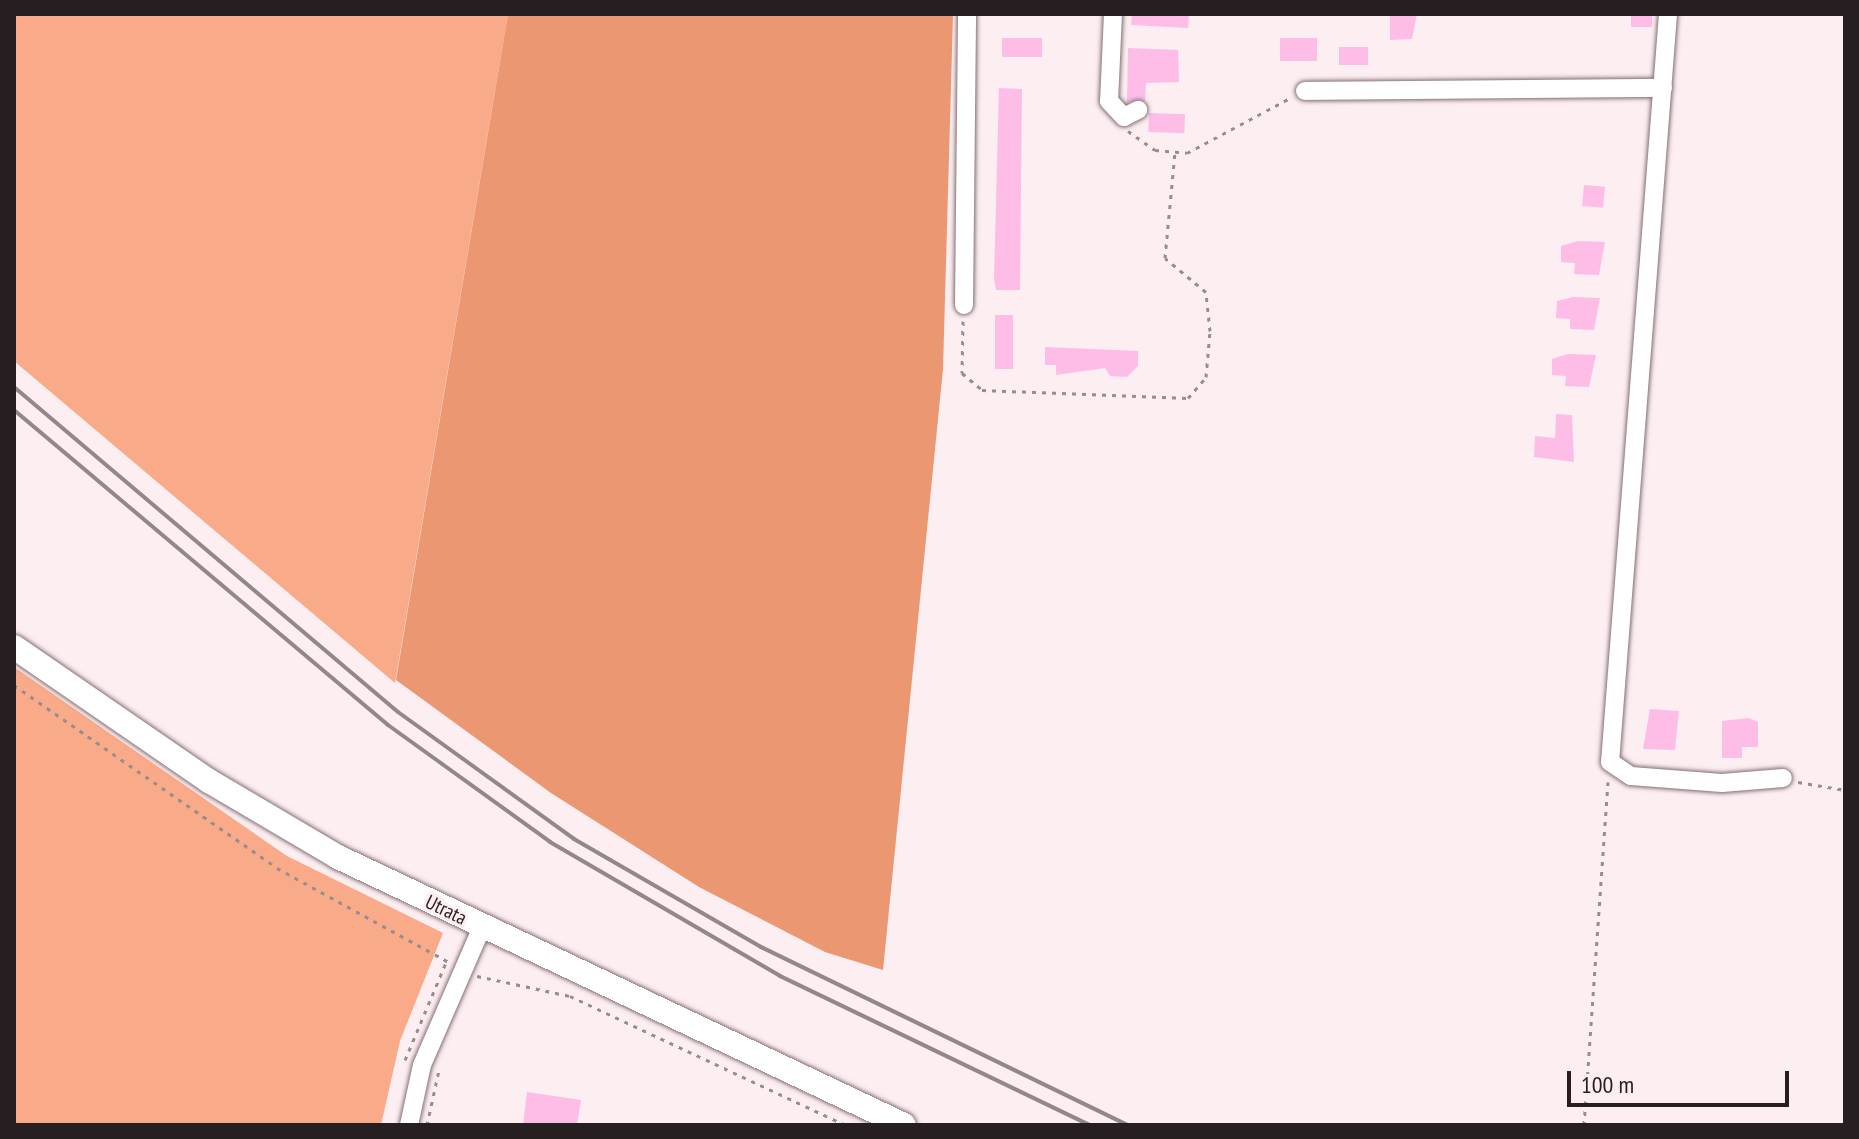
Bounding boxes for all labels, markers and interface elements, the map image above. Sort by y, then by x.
street label: Utrata [421,890,471,930]
scale bar [1571,1055,1793,1105]
text: 100 m [1581,1069,1634,1100]

